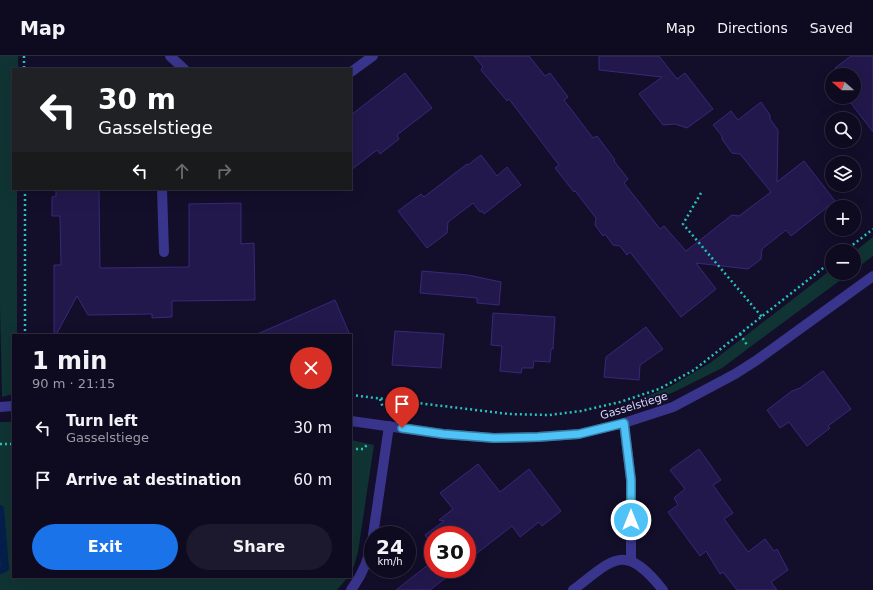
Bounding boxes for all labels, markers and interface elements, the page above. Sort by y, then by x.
text: Map [20,17,65,39]
text: Map [666,20,695,36]
text: Directions [717,20,788,36]
text: Saved [810,20,853,36]
north arrow [825,68,861,104]
map controls [825,68,861,280]
text: 30 m [98,83,176,116]
icon: left [32,84,84,136]
button: search [825,112,861,148]
text: Gasselstiege [98,117,213,138]
button: layers [825,156,861,192]
icon: left [129,160,151,182]
icon: ahead [171,160,193,182]
icon: right [213,160,235,182]
button: + [825,200,861,236]
button: − [825,244,861,280]
text: 1 min [32,347,107,375]
button: close [290,347,332,389]
text: 90 m · 21:15 [32,376,115,391]
pin [385,387,419,428]
street label: Gasselstiege [599,389,670,422]
icon: arrive [391,393,413,415]
text: Turn left [66,412,138,430]
icon: left [32,417,54,439]
text: 30 m [294,419,332,437]
text: Gasselstiege [66,430,149,445]
icon: arrive [32,469,54,491]
text: Arrive at destination [66,471,241,489]
text: 60 m [294,471,332,489]
position arrow [610,499,652,541]
button: Exit [32,524,178,570]
button: Share [186,524,332,570]
speed limit sign: 30 [424,526,476,578]
text: 24 [376,535,404,559]
text: km/h [377,556,403,567]

